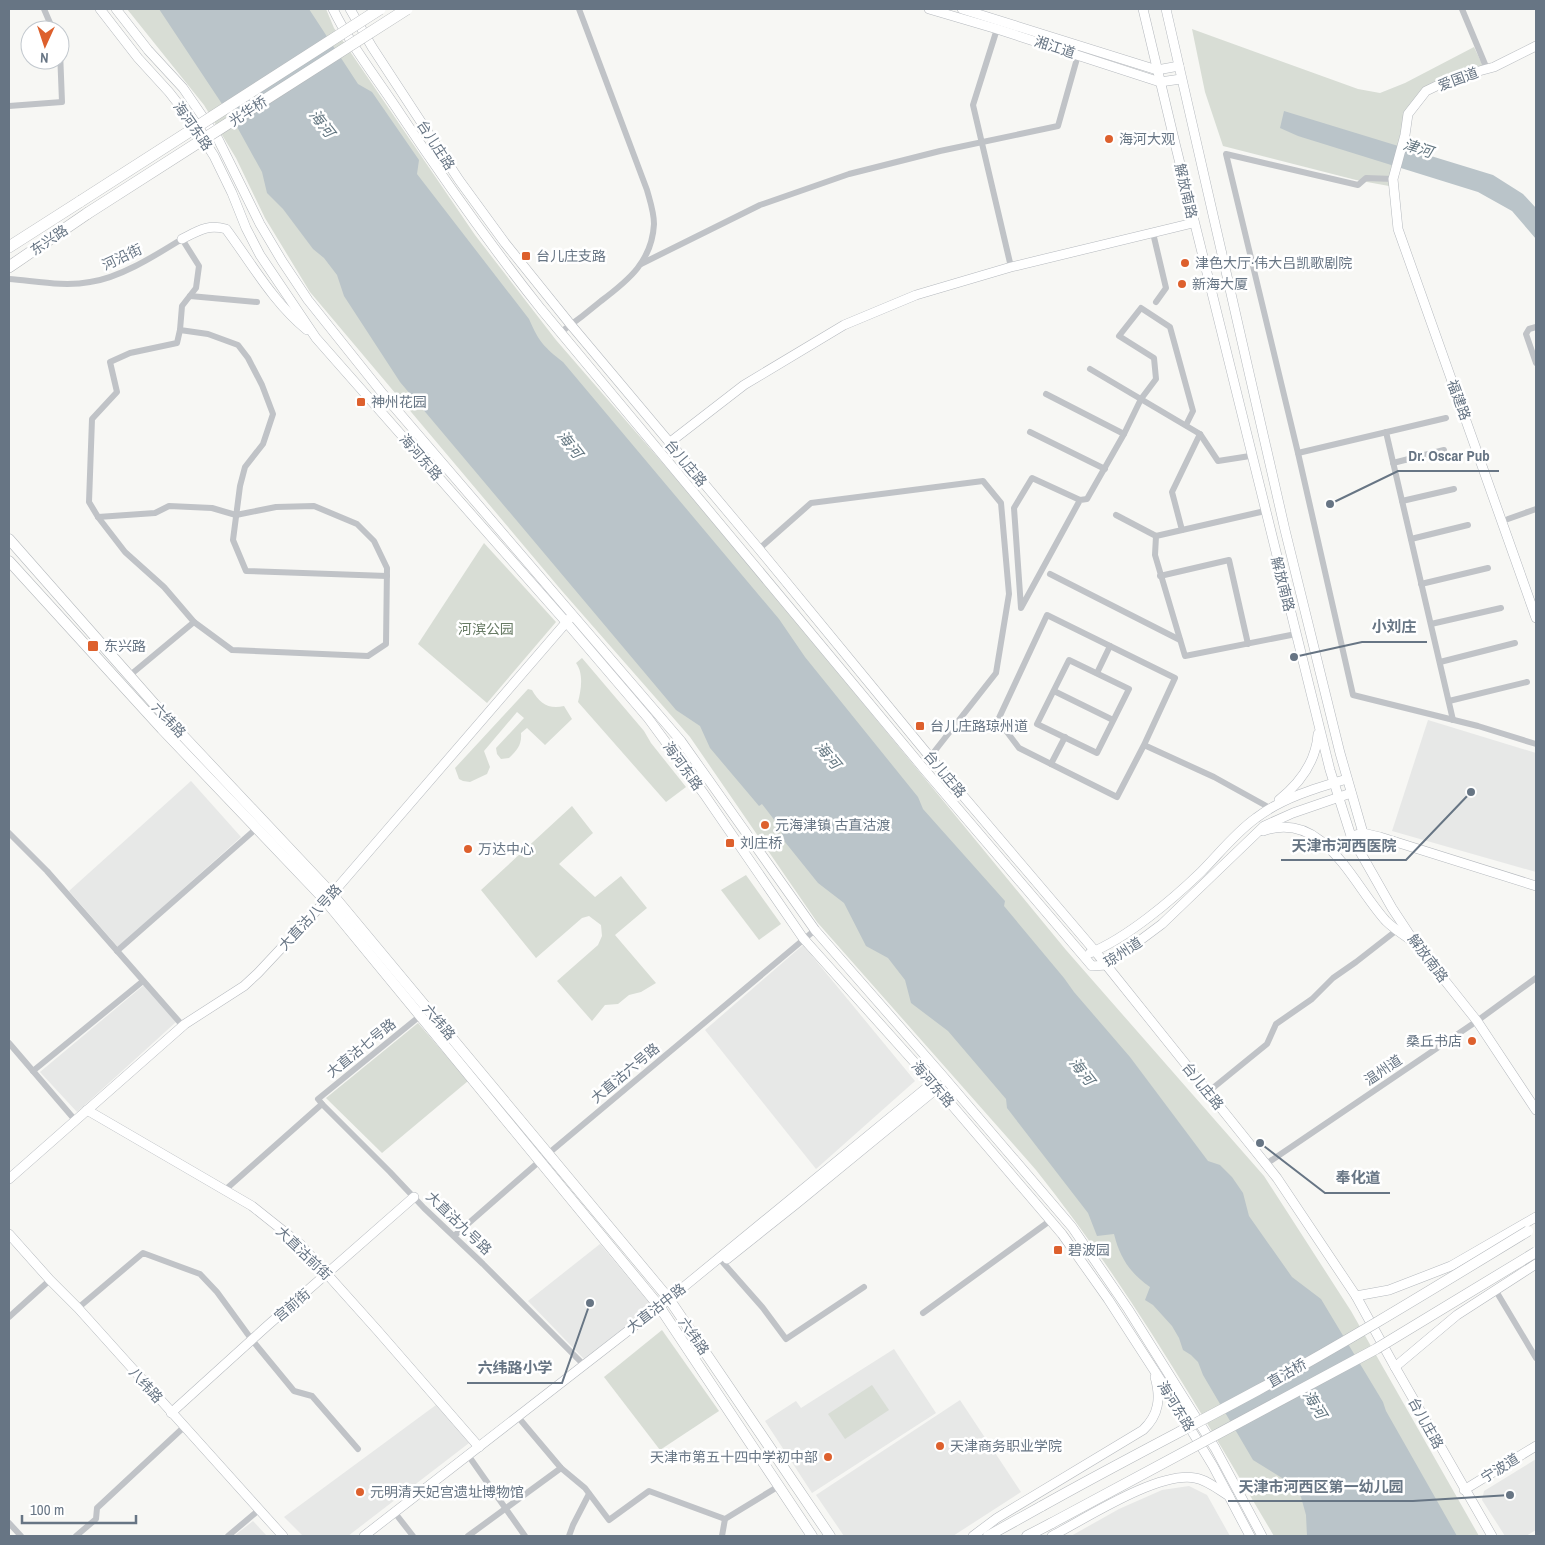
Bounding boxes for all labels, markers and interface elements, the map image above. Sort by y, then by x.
north arrow [20,20,70,70]
street label: 湘江道 [1032,32,1078,62]
text: N [40,49,49,67]
street label: 爱国道 [1435,63,1481,95]
street label: 光华桥 [225,92,271,130]
street label: 海河东路 [170,98,216,154]
water label: 海河 [304,105,341,144]
street label: 台儿庄路 [413,117,459,173]
place label: 海河大观 [1119,130,1175,148]
marker: 海河大观 [1103,133,1115,145]
water label: 津河 [1401,134,1438,163]
street label: 解放南路 [1171,162,1201,220]
street label: 东兴路 [27,221,71,259]
street label: 河沿街 [99,240,145,274]
place label: 台儿庄支路 [536,247,606,265]
marker: 台儿庄支路 [520,250,532,262]
place label: 津色大厅·伟大吕凯歌剧院 [1195,254,1352,272]
marker: 津色大厅·伟大吕凯歌剧院 [1179,257,1191,269]
place label: 新海大厦 [1192,275,1248,293]
marker: 新海大厦 [1176,278,1188,290]
street label: 福建路 [1443,377,1475,423]
place label: 神州花园 [371,393,427,411]
marker: 神州花园 [355,396,367,408]
water label: 海河 [552,426,589,465]
street label: 海河东路 [396,430,446,484]
street label: 台儿庄路 [661,436,711,490]
callout: Dr. Oscar Pub [1398,441,1499,471]
text: Dr. Oscar Pub [1408,445,1490,466]
street label: 解放南路 [1267,555,1299,613]
callout: 小刘庄 [1362,612,1427,642]
text: 小刘庄 [1371,616,1417,637]
park label: 河滨公园 [458,620,514,638]
place label: 东兴路 [104,637,146,655]
marker: 东兴路 [86,639,100,653]
street label: 六纬路 [148,699,190,741]
place label: 台儿庄路琼州道 [930,717,1028,735]
marker: 台儿庄路琼州道 [914,720,926,732]
water label: 海河 [810,737,848,776]
street label: 海河东路 [659,738,707,794]
street label: 台儿庄路 [920,747,970,801]
place label: 元海津镇 古直沽渡 [775,816,890,834]
marker: 元海津镇 古直沽渡 [759,819,771,831]
callout: 天津市河西医院 [1281,830,1406,860]
place label: 刘庄桥 [740,834,782,852]
text: 天津市河西医院 [1291,835,1397,856]
marker: 刘庄桥 [724,837,736,849]
place label: 万达中心 [478,840,534,858]
marker: 万达中心 [462,843,474,855]
street label: 大直沽八号路 [275,880,345,954]
street label: 解放南路 [1404,930,1452,986]
street label: 琼州道 [1100,933,1146,971]
street label: 六纬路 [419,1000,459,1044]
street label: 大直沽七号路 [323,1015,399,1081]
place label: 桑丘书店 [1406,1032,1462,1050]
marker: 桑丘书店 [1466,1035,1478,1047]
street label: 大直沽六号路 [587,1039,663,1107]
street label: 温州道 [1361,1051,1405,1089]
water label: 海河 [1064,1053,1101,1092]
street label: 海河东路 [908,1057,958,1111]
street label: 台儿庄路 [1178,1059,1228,1113]
callout: 奉化道 [1325,1163,1390,1193]
text: 奉化道 [1335,1167,1381,1188]
street label: 大直沽九号路 [423,1187,495,1259]
street label: 大直沽前街 [273,1222,335,1284]
place label: 碧波园 [1068,1241,1110,1259]
marker: 碧波园 [1052,1244,1064,1256]
street label: 大直沽中路 [623,1279,689,1337]
street label: 宫前街 [270,1285,314,1325]
street label: 六纬路 [675,1314,713,1358]
callout: 六纬路小学 [467,1353,562,1383]
street label: 直沽桥 [1264,1355,1310,1391]
text: 六纬路小学 [477,1357,553,1378]
street label: 八纬路 [125,1363,167,1407]
street label: 海河东路 [1154,1377,1198,1435]
water label: 海河 [1298,1386,1333,1425]
street label: 台儿庄路 [1405,1394,1447,1452]
place label: 天津商务职业学院 [950,1437,1062,1455]
marker: 天津商务职业学院 [934,1440,946,1452]
place label: 天津市第五十四中学初中部 [650,1448,818,1466]
street label: 宁波道 [1477,1449,1523,1487]
marker: 天津市第五十四中学初中部 [822,1451,834,1463]
callout: 天津市河西区第一幼儿园 [1228,1471,1413,1501]
text: 天津市河西区第一幼儿园 [1238,1476,1404,1497]
place label: 元明清天妃宫遗址博物馆 [370,1483,524,1501]
marker: 元明清天妃宫遗址博物馆 [354,1486,366,1498]
scale bar [22,1492,136,1524]
text: 100 m [30,1499,64,1520]

